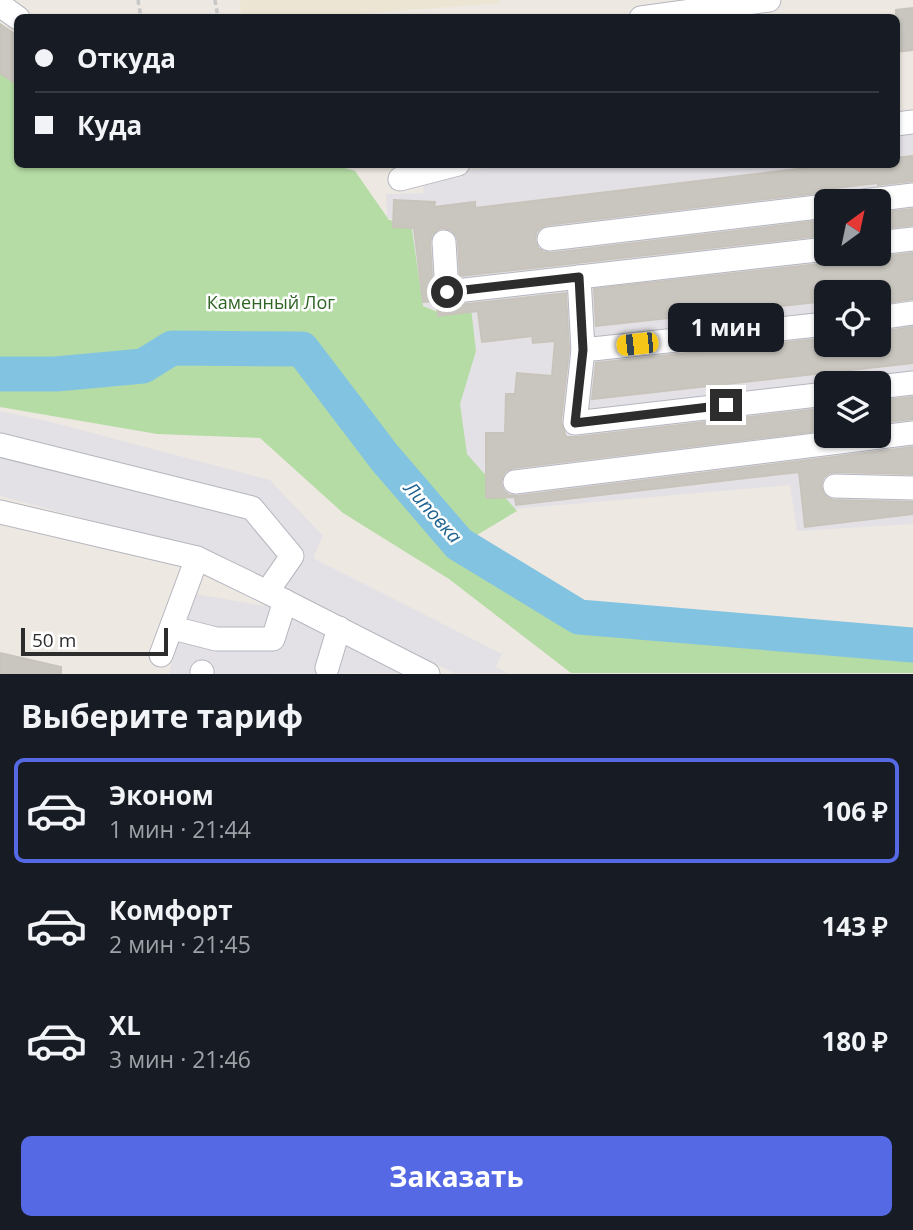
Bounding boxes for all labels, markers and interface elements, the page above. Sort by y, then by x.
text: Откуда [77,40,176,76]
text: Куда [77,107,142,143]
north arrow [814,189,891,266]
map controls [814,189,891,448]
route start [431,276,463,308]
button: locate [814,280,891,357]
park label: Каменный Лог [207,290,335,314]
callout: 1 мин [668,304,784,352]
text: 1 мин [691,311,761,343]
car [616,331,659,357]
button: layers [814,371,891,448]
route end [710,389,742,421]
water label: Липовка [398,475,468,549]
scale bar [21,624,168,656]
text: 50 m [32,627,76,653]
text: Выберите тариф [21,694,303,737]
text: Эконом [109,777,214,813]
icon: car [25,779,88,842]
text: 106 ₽ [822,793,888,829]
text: 1 мин · 21:44 [109,813,251,845]
text: Комфорт [109,892,233,928]
icon: car [25,894,88,957]
text: 143 ₽ [822,908,888,944]
text: 2 мин · 21:45 [109,928,251,960]
text: XL [109,1007,141,1043]
icon: car [25,1009,88,1072]
text: 180 ₽ [822,1023,888,1059]
text: 3 мин · 21:46 [109,1043,251,1075]
button: Заказать [21,1136,892,1216]

